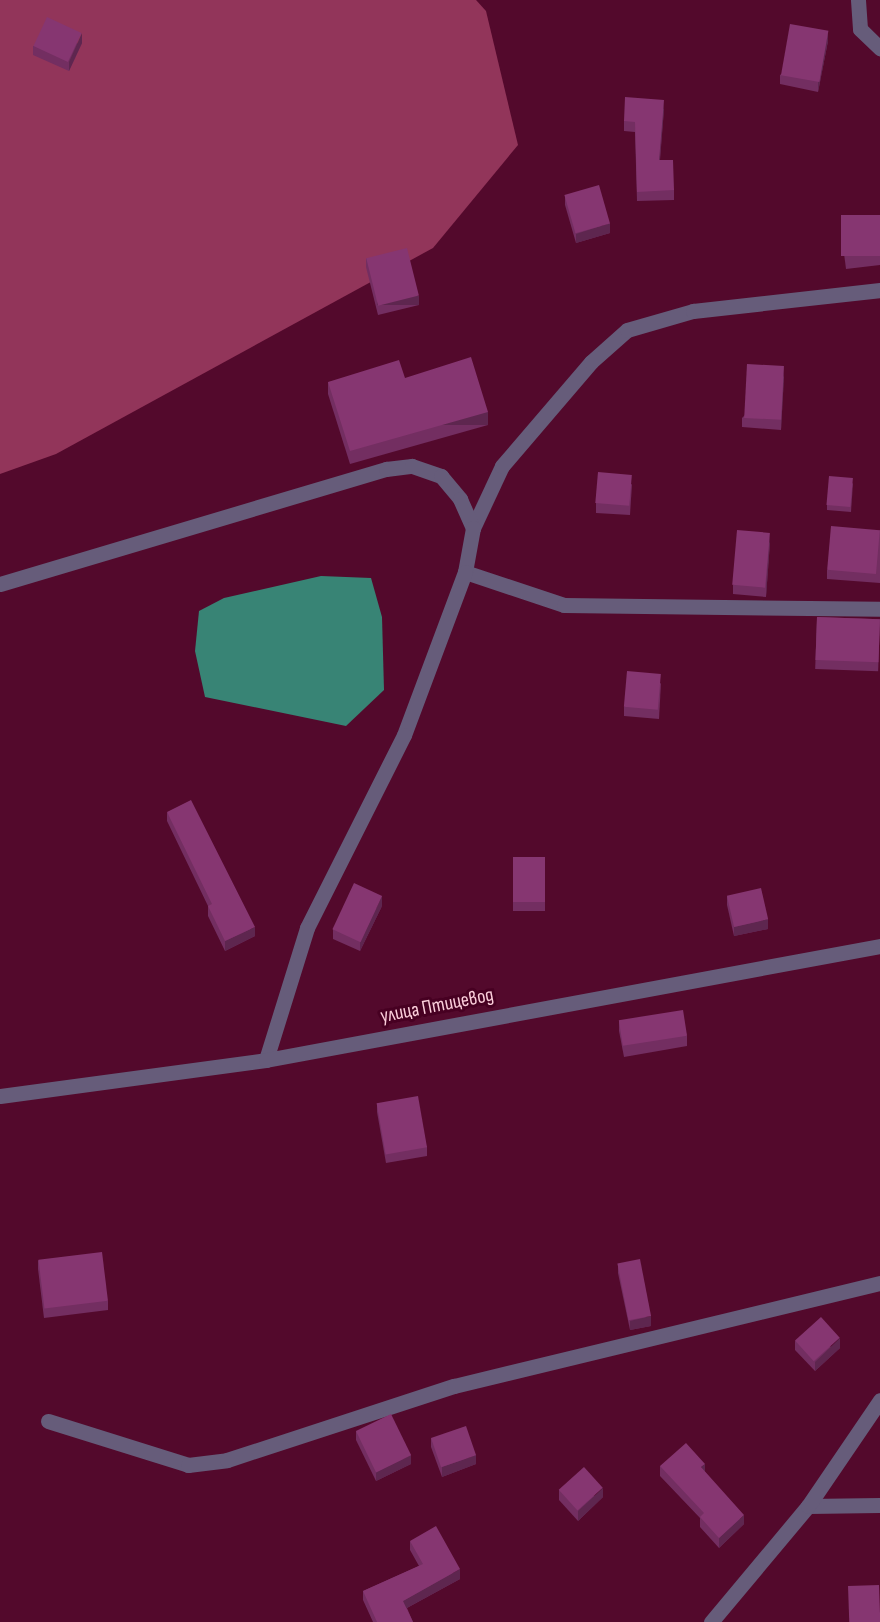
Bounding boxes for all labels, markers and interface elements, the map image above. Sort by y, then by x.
street label: улица Птицевод [378,983,496,1029]

